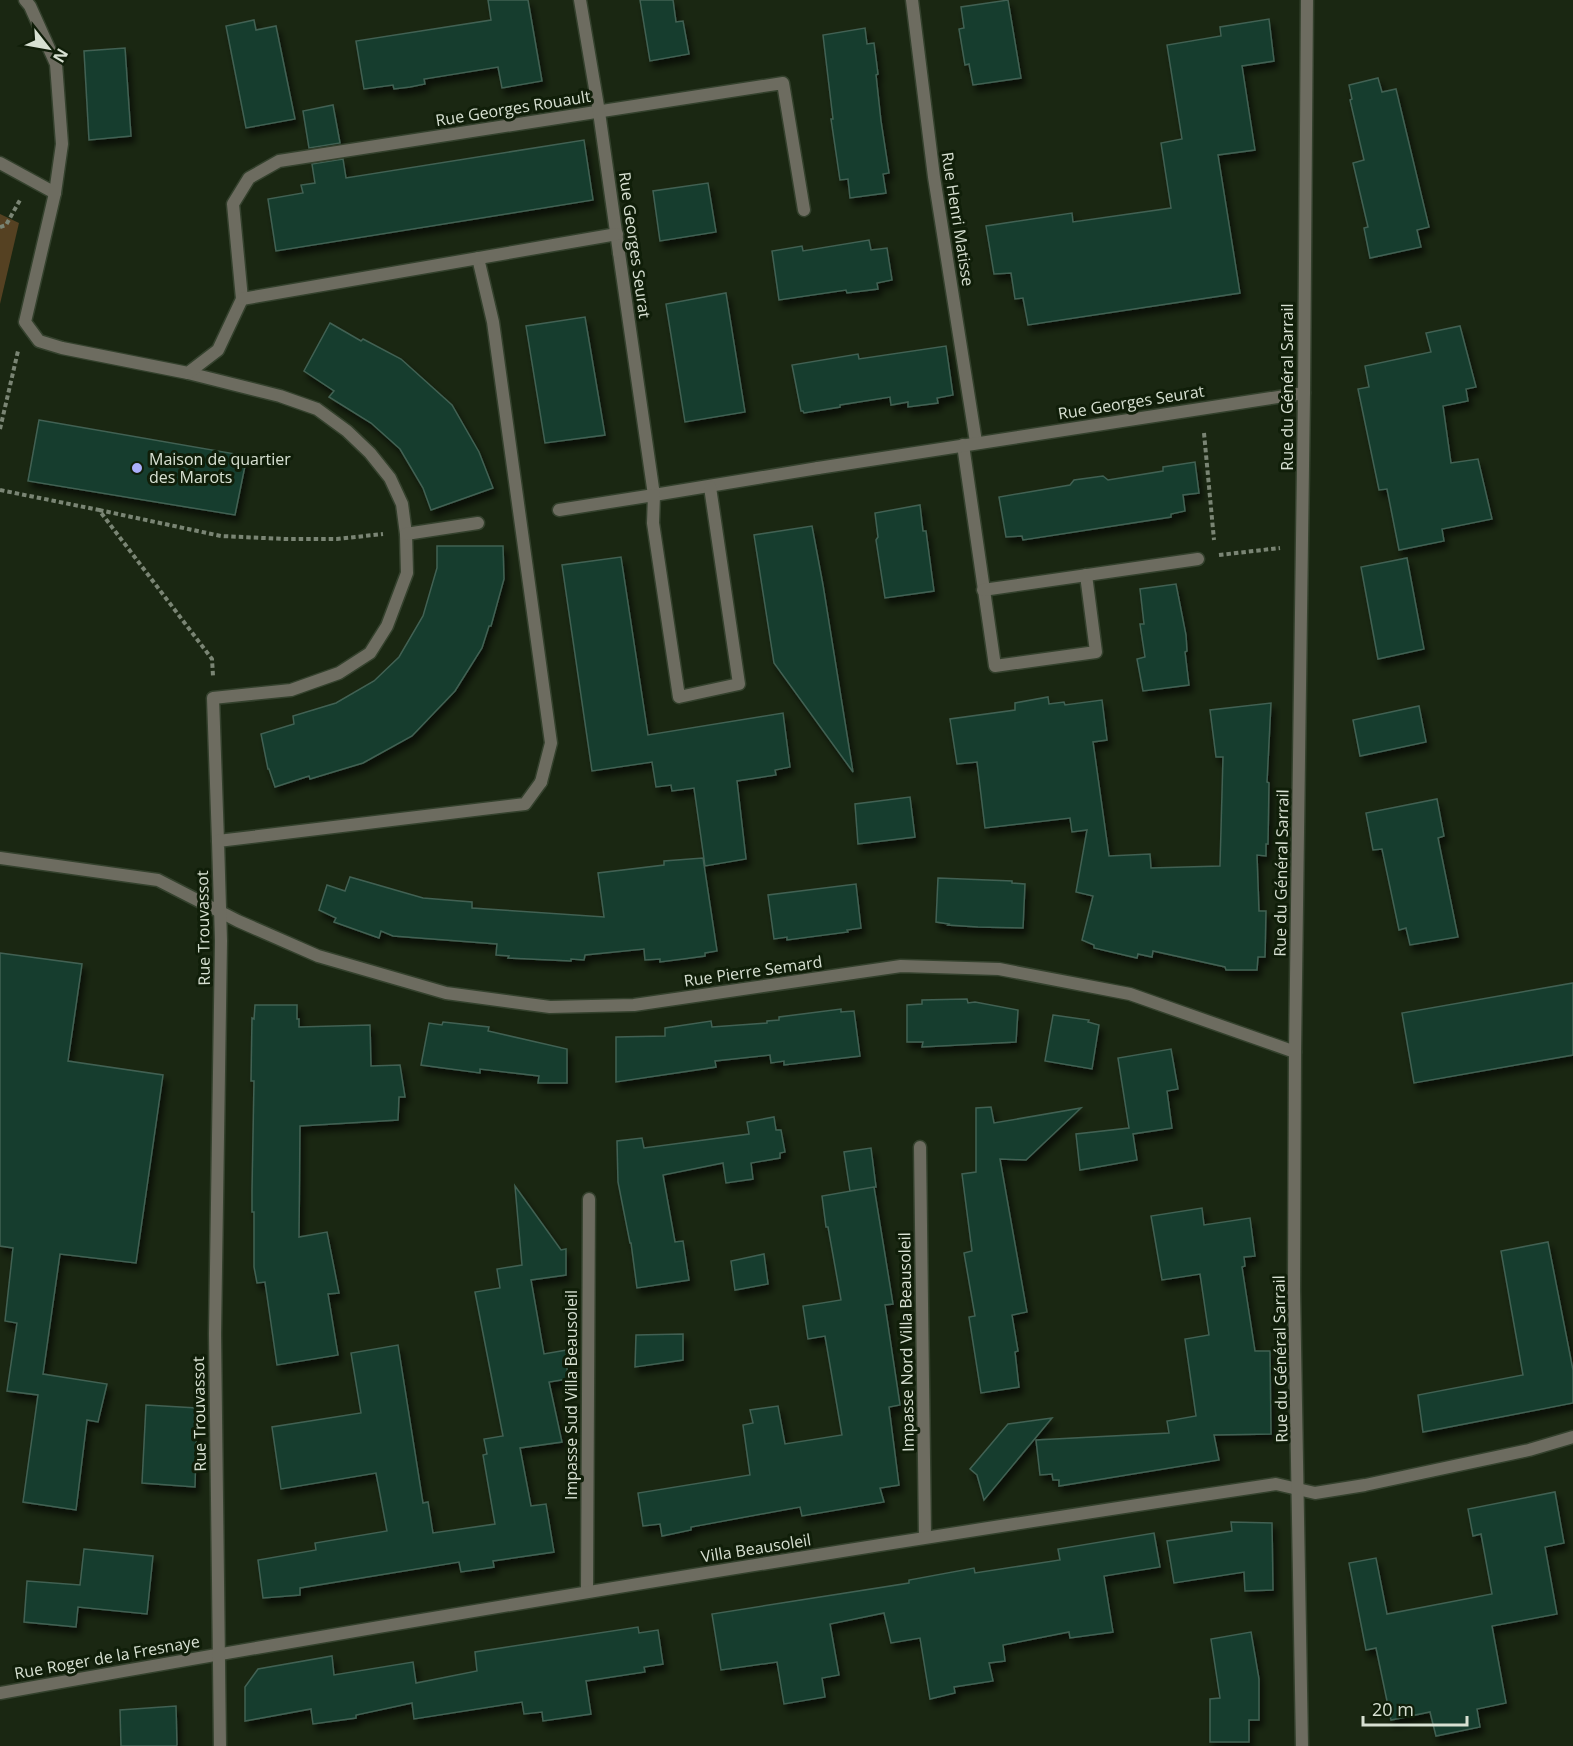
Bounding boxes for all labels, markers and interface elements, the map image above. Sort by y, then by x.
north arrow [18,18,78,78]
text: N [48,44,74,67]
street label: Rue Georges Rouault [434,85,592,131]
street label: Rue Henri Matisse [937,150,979,288]
street label: Rue Georges Seurat [614,170,656,320]
street label: Rue du Général Sarrail [1276,303,1298,471]
street label: Rue Georges Seurat [1056,380,1206,424]
place label: Maison de quartier des Marots [149,448,291,488]
marker: Maison de quartier des Marots [130,461,144,475]
street label: Rue du Général Sarrail [1269,789,1293,957]
street label: Rue Trouvassot [191,870,215,986]
street label: Rue Pierre Semard [682,950,824,992]
street label: Impasse Nord Villa Beausoleil [893,1232,919,1452]
street label: Rue du Général Sarrail [1268,1275,1292,1443]
street label: Impasse Sud Villa Beausoleil [560,1290,582,1500]
street label: Rue Trouvassot [187,1356,211,1472]
street label: Villa Beausoleil [699,1528,813,1568]
street label: Rue Roger de la Fresnaye [13,1630,201,1684]
scale bar [1363,1689,1466,1727]
text: 20 m [1372,1697,1414,1721]

